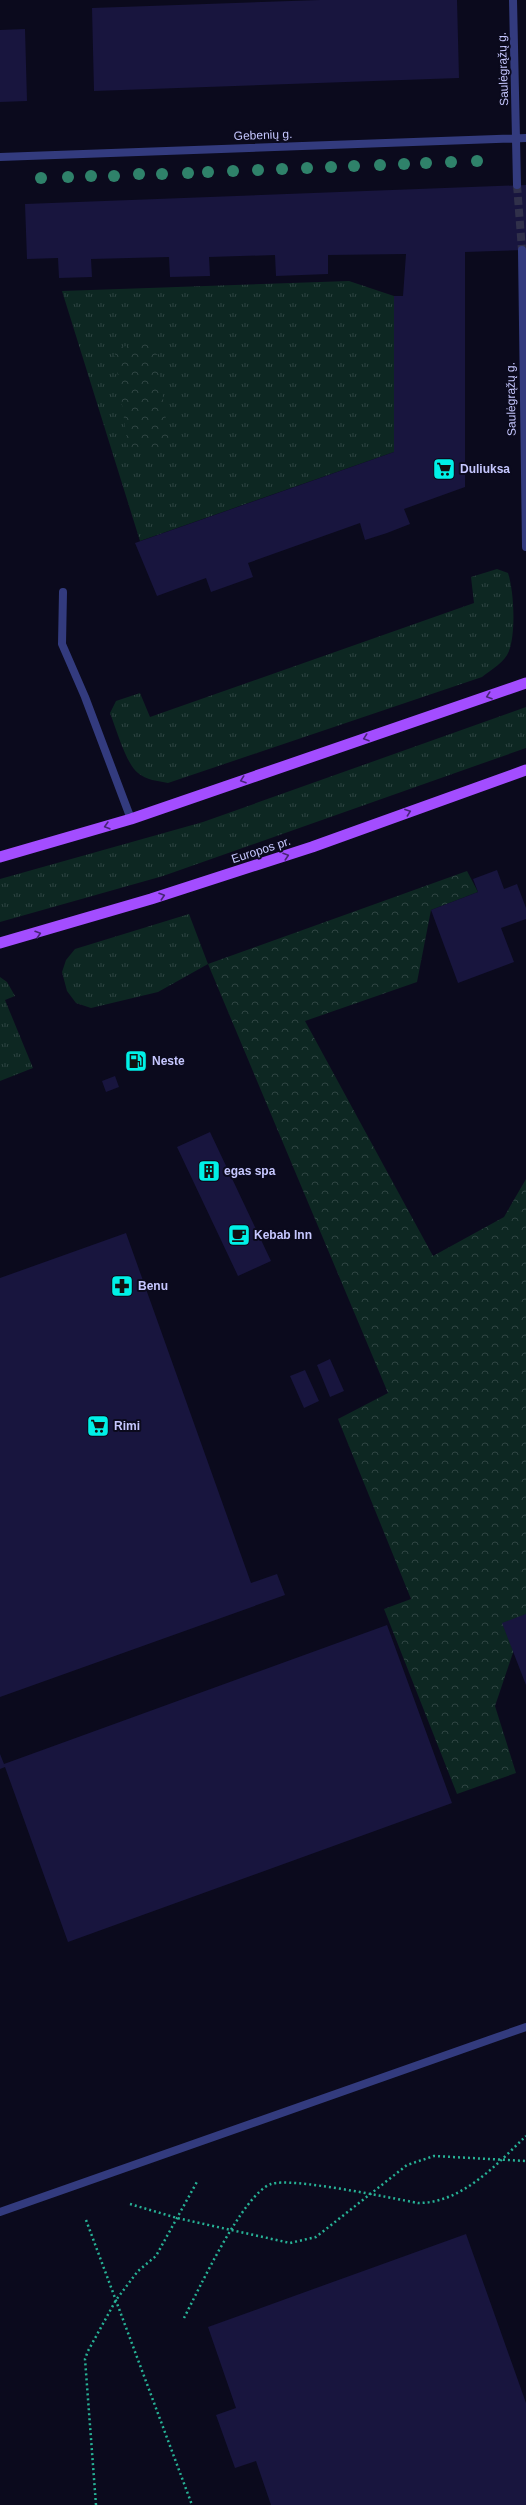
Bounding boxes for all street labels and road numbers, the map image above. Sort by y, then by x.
street label: Saulėgrąžų g. [495,32,511,106]
street label: Gebenių g. [233,127,293,143]
street label: Saulėgrąžų g. [503,362,519,436]
street label: Europos pr. [230,834,292,866]

